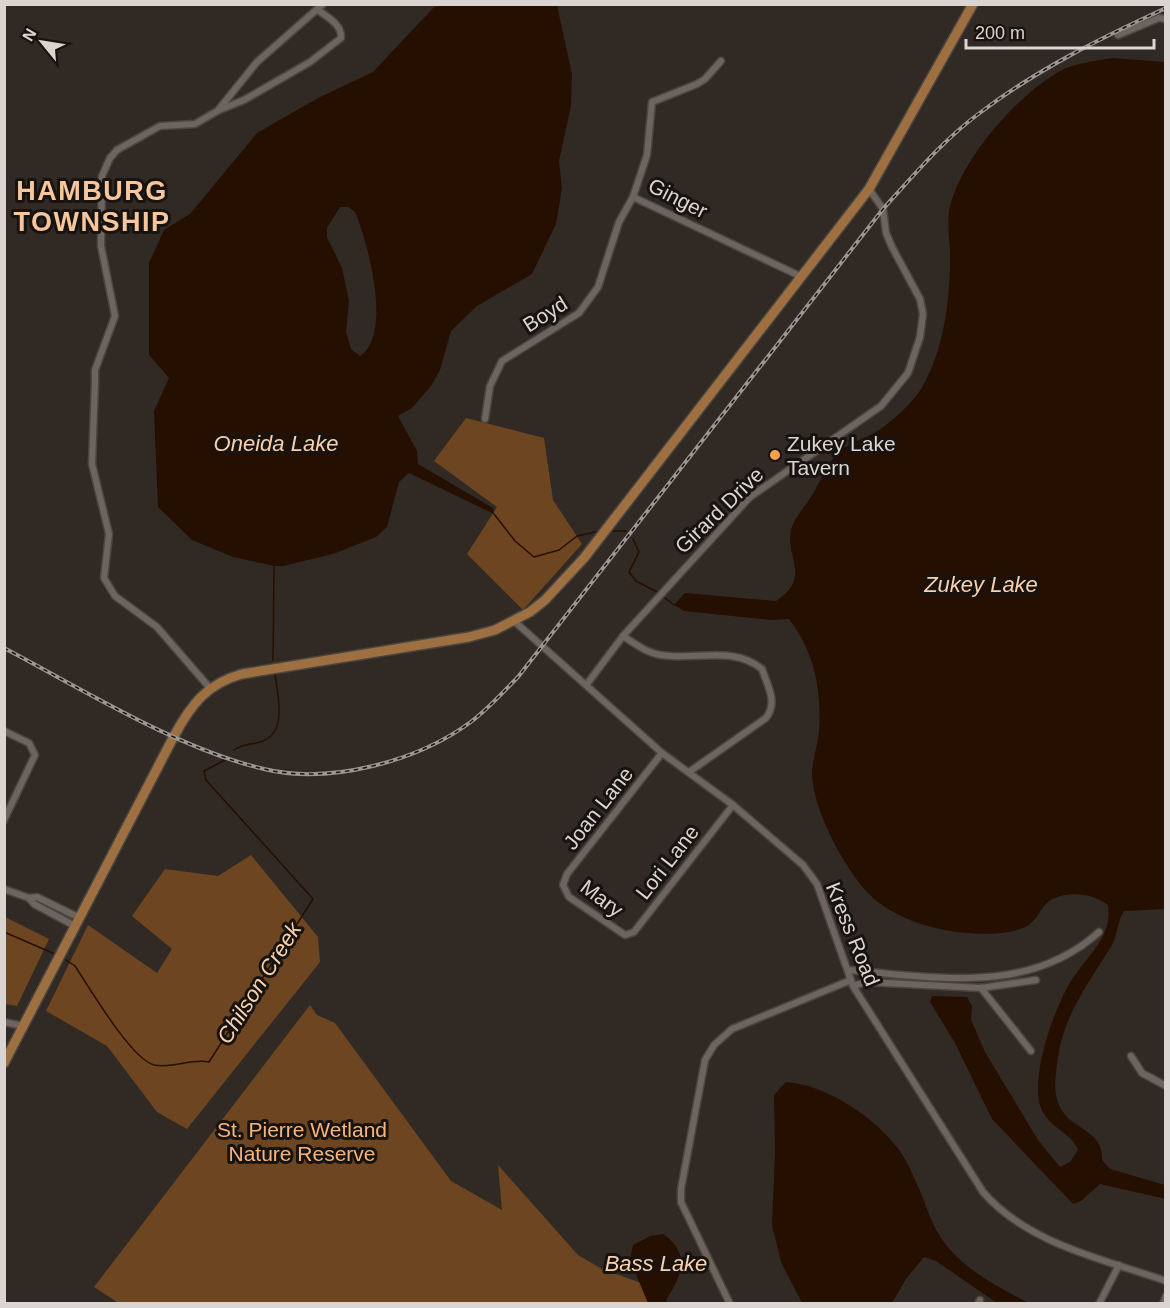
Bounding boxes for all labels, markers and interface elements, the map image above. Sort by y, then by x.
north arrow [12,12,72,72]
scale bar [966,12,1154,50]
text: 200 m [975,23,1025,43]
text: N [19,25,40,44]
street label: Ginger [645,173,711,223]
district label: HAMBURG TOWNSHIP [13,176,171,237]
street label: Boyd [519,292,571,336]
water label: Oneida Lake [214,431,338,456]
place label: Zukey Lake Tavern [787,432,896,479]
marker: Zukey Lake Tavern [768,448,782,462]
street label: Girard Drive [670,462,768,558]
water label: Zukey Lake [923,572,1038,597]
street label: Joan Lane [559,762,637,854]
street label: Lori Lane [631,820,703,904]
street label: Mary [576,875,628,922]
street label: Kress Road [822,879,884,989]
water label: Chilson Creek [212,917,307,1048]
park label: St. Pierre Wetland Nature Reserve [217,1118,387,1165]
water label: Bass Lake [605,1251,707,1276]

